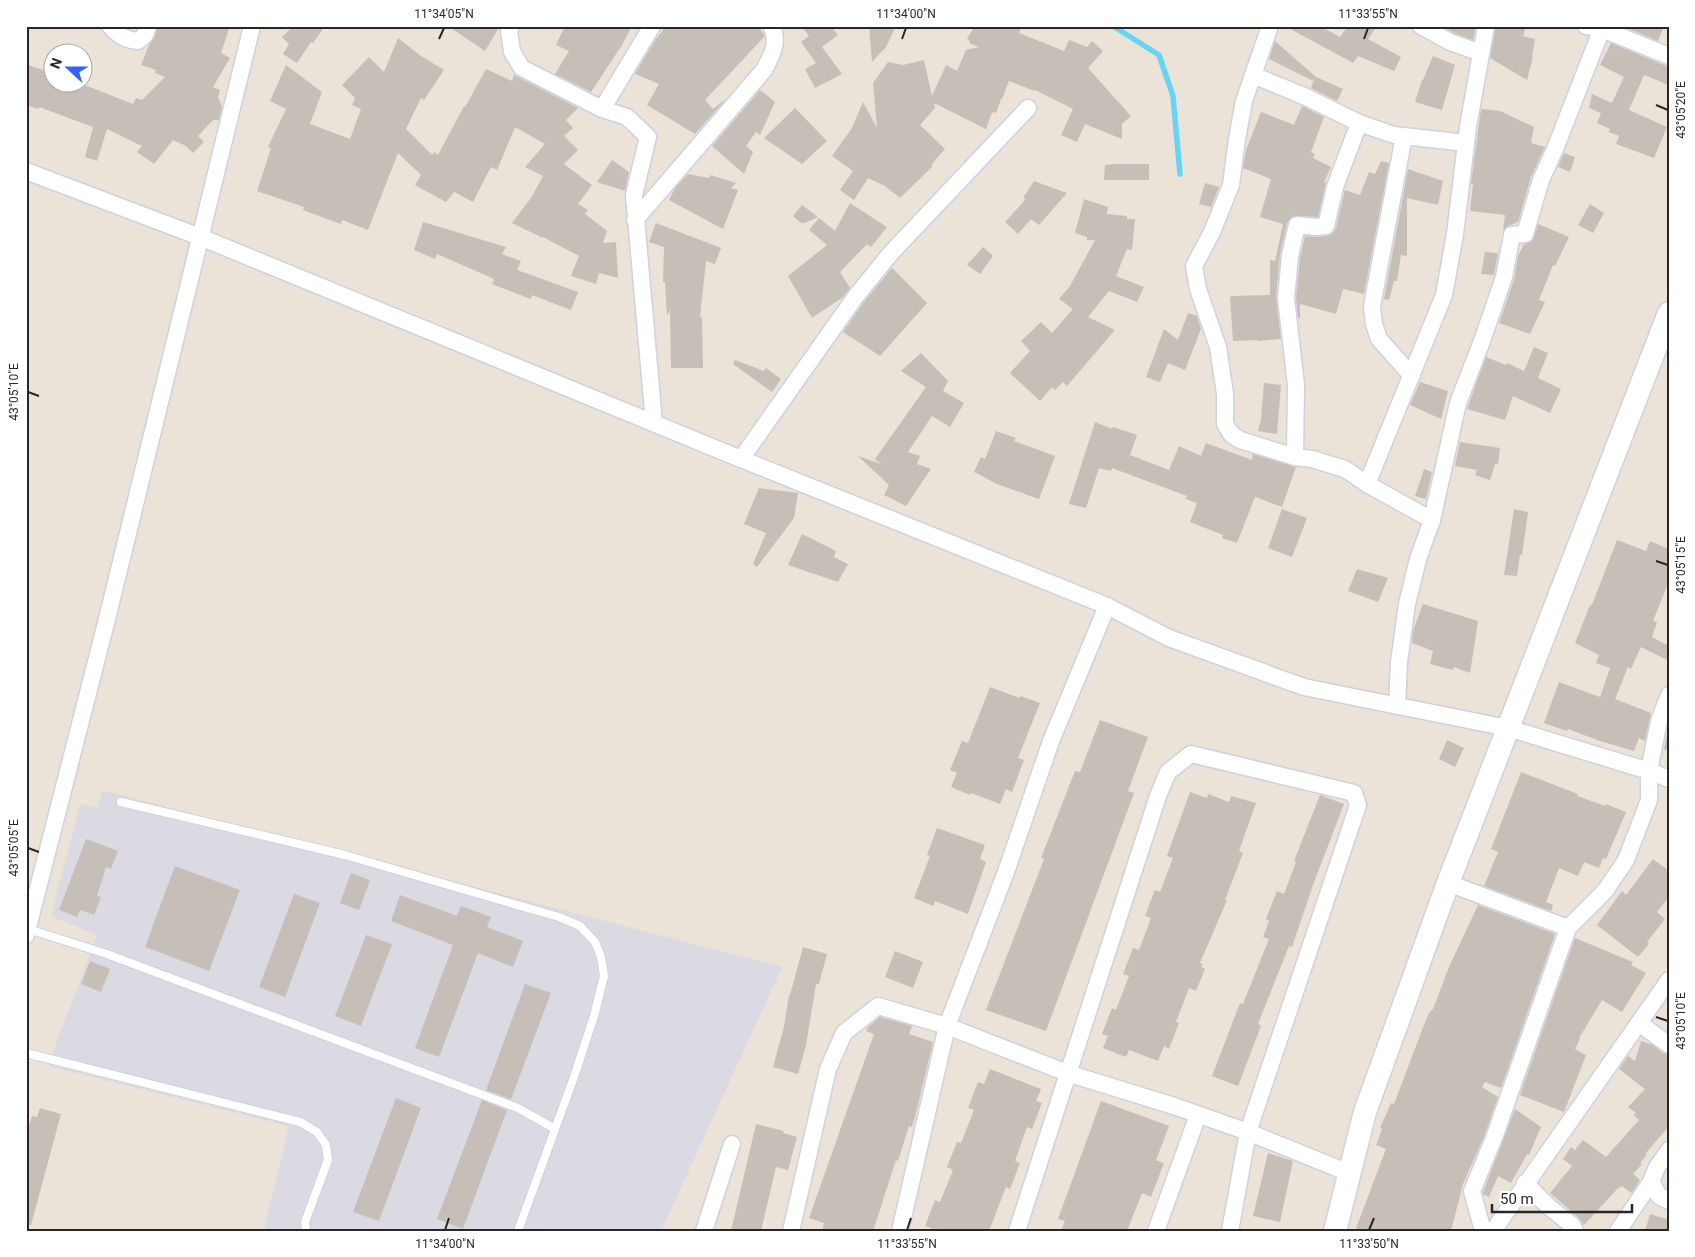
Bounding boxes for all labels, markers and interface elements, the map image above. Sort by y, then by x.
text: 11°34'05"N [414,7,474,21]
text: 11°34'00"N [876,7,936,21]
text: 11°33'55"N [1338,7,1398,21]
north arrow [42,42,92,92]
text: N [47,56,65,71]
text: 43°05'20"E [1674,81,1688,139]
text: 43°05'10"E [7,363,21,421]
text: 43°05'15"E [1674,536,1688,594]
text: 43°05'05"E [7,819,21,877]
text: 43°05'10"E [1674,992,1688,1050]
scale bar [1492,1182,1632,1214]
text: 50 m [1500,1190,1534,1208]
text: 11°34'00"N [415,1237,475,1251]
text: 11°33'55"N [877,1237,937,1251]
text: 11°33'50"N [1339,1237,1399,1251]

